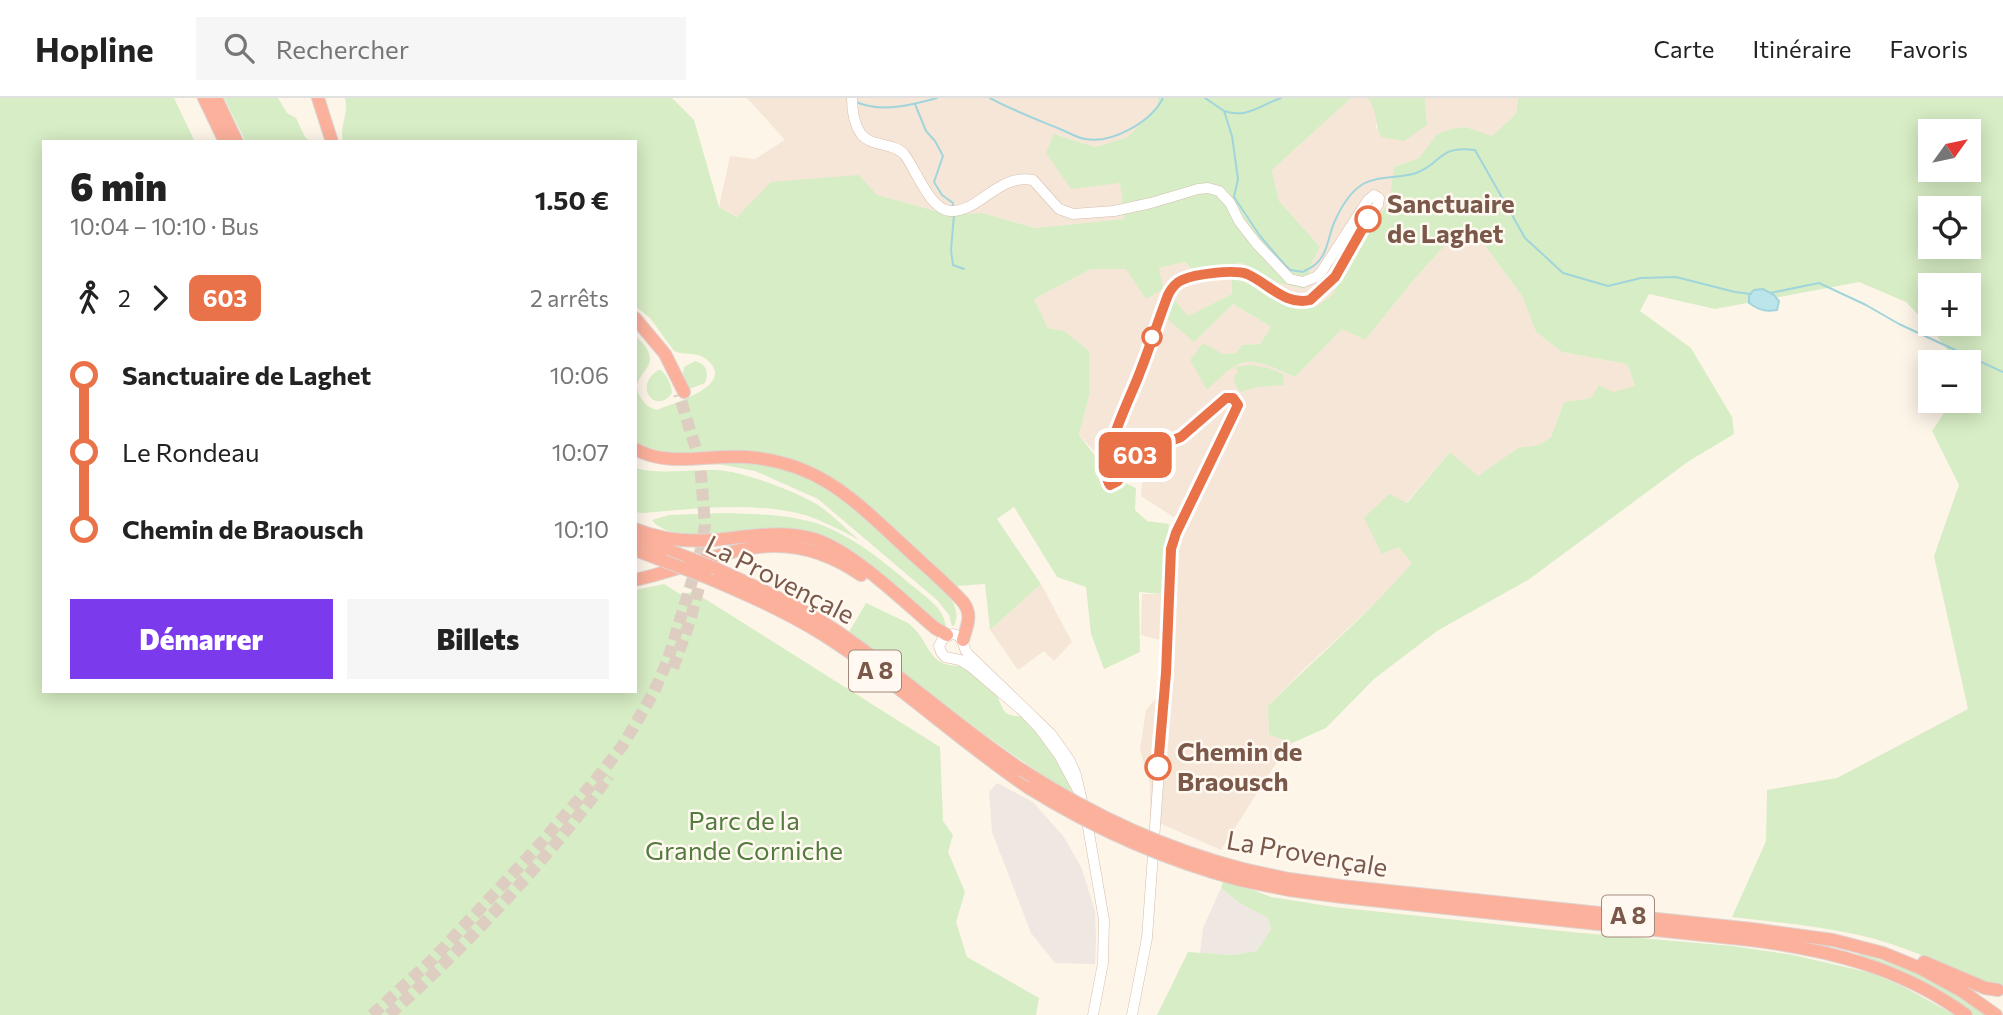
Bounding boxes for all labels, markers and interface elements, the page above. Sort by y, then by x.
search box [196,17,686,80]
text: Hopline [35,28,154,69]
icon: search [220,29,258,67]
text: Rechercher [276,33,409,64]
text: Carte [1654,34,1715,63]
text: Itinéraire [1753,34,1852,63]
text: Favoris [1890,34,1968,63]
north arrow [1918,119,1981,182]
map controls [1918,119,1981,413]
text: 6 min [70,162,167,209]
text: 1.50 € [535,184,609,215]
place label: Sanctuaire de Laghet [1387,187,1515,248]
button: locate [1918,196,1981,259]
marker: Sanctuaire de Laghet [1355,206,1381,232]
text: 10:04 – 10:10 · Bus [70,212,259,240]
button: + [1918,273,1981,336]
icon: walk [70,279,108,317]
icon: forward [141,279,179,317]
text: 603 [203,283,247,312]
text: 2 [118,284,131,312]
text: 2 arrêts [530,284,609,312]
unlabelled marker [1142,327,1162,347]
button: − [1918,350,1981,413]
text: Sanctuaire de Laghet [122,359,371,390]
text: 10:06 [550,361,609,389]
line badge: 603 [1095,432,1175,478]
text: Le Rondeau [122,436,259,467]
text: 10:07 [552,438,609,466]
text: 603 [1113,440,1157,469]
text: Chemin de Braousch [122,513,364,544]
text: 10:10 [554,515,609,543]
street label: La Provençale [701,528,860,629]
button: Démarrer [70,599,333,679]
button: Billets [347,599,609,679]
road number: A 8 [849,650,901,692]
place label: Chemin de Braousch [1177,735,1302,796]
marker: Chemin de Braousch [1145,754,1171,780]
park label: Parc de la Grande Corniche [645,804,843,865]
street label: La Provençale [1224,823,1390,882]
road number: A 8 [1602,896,1654,936]

